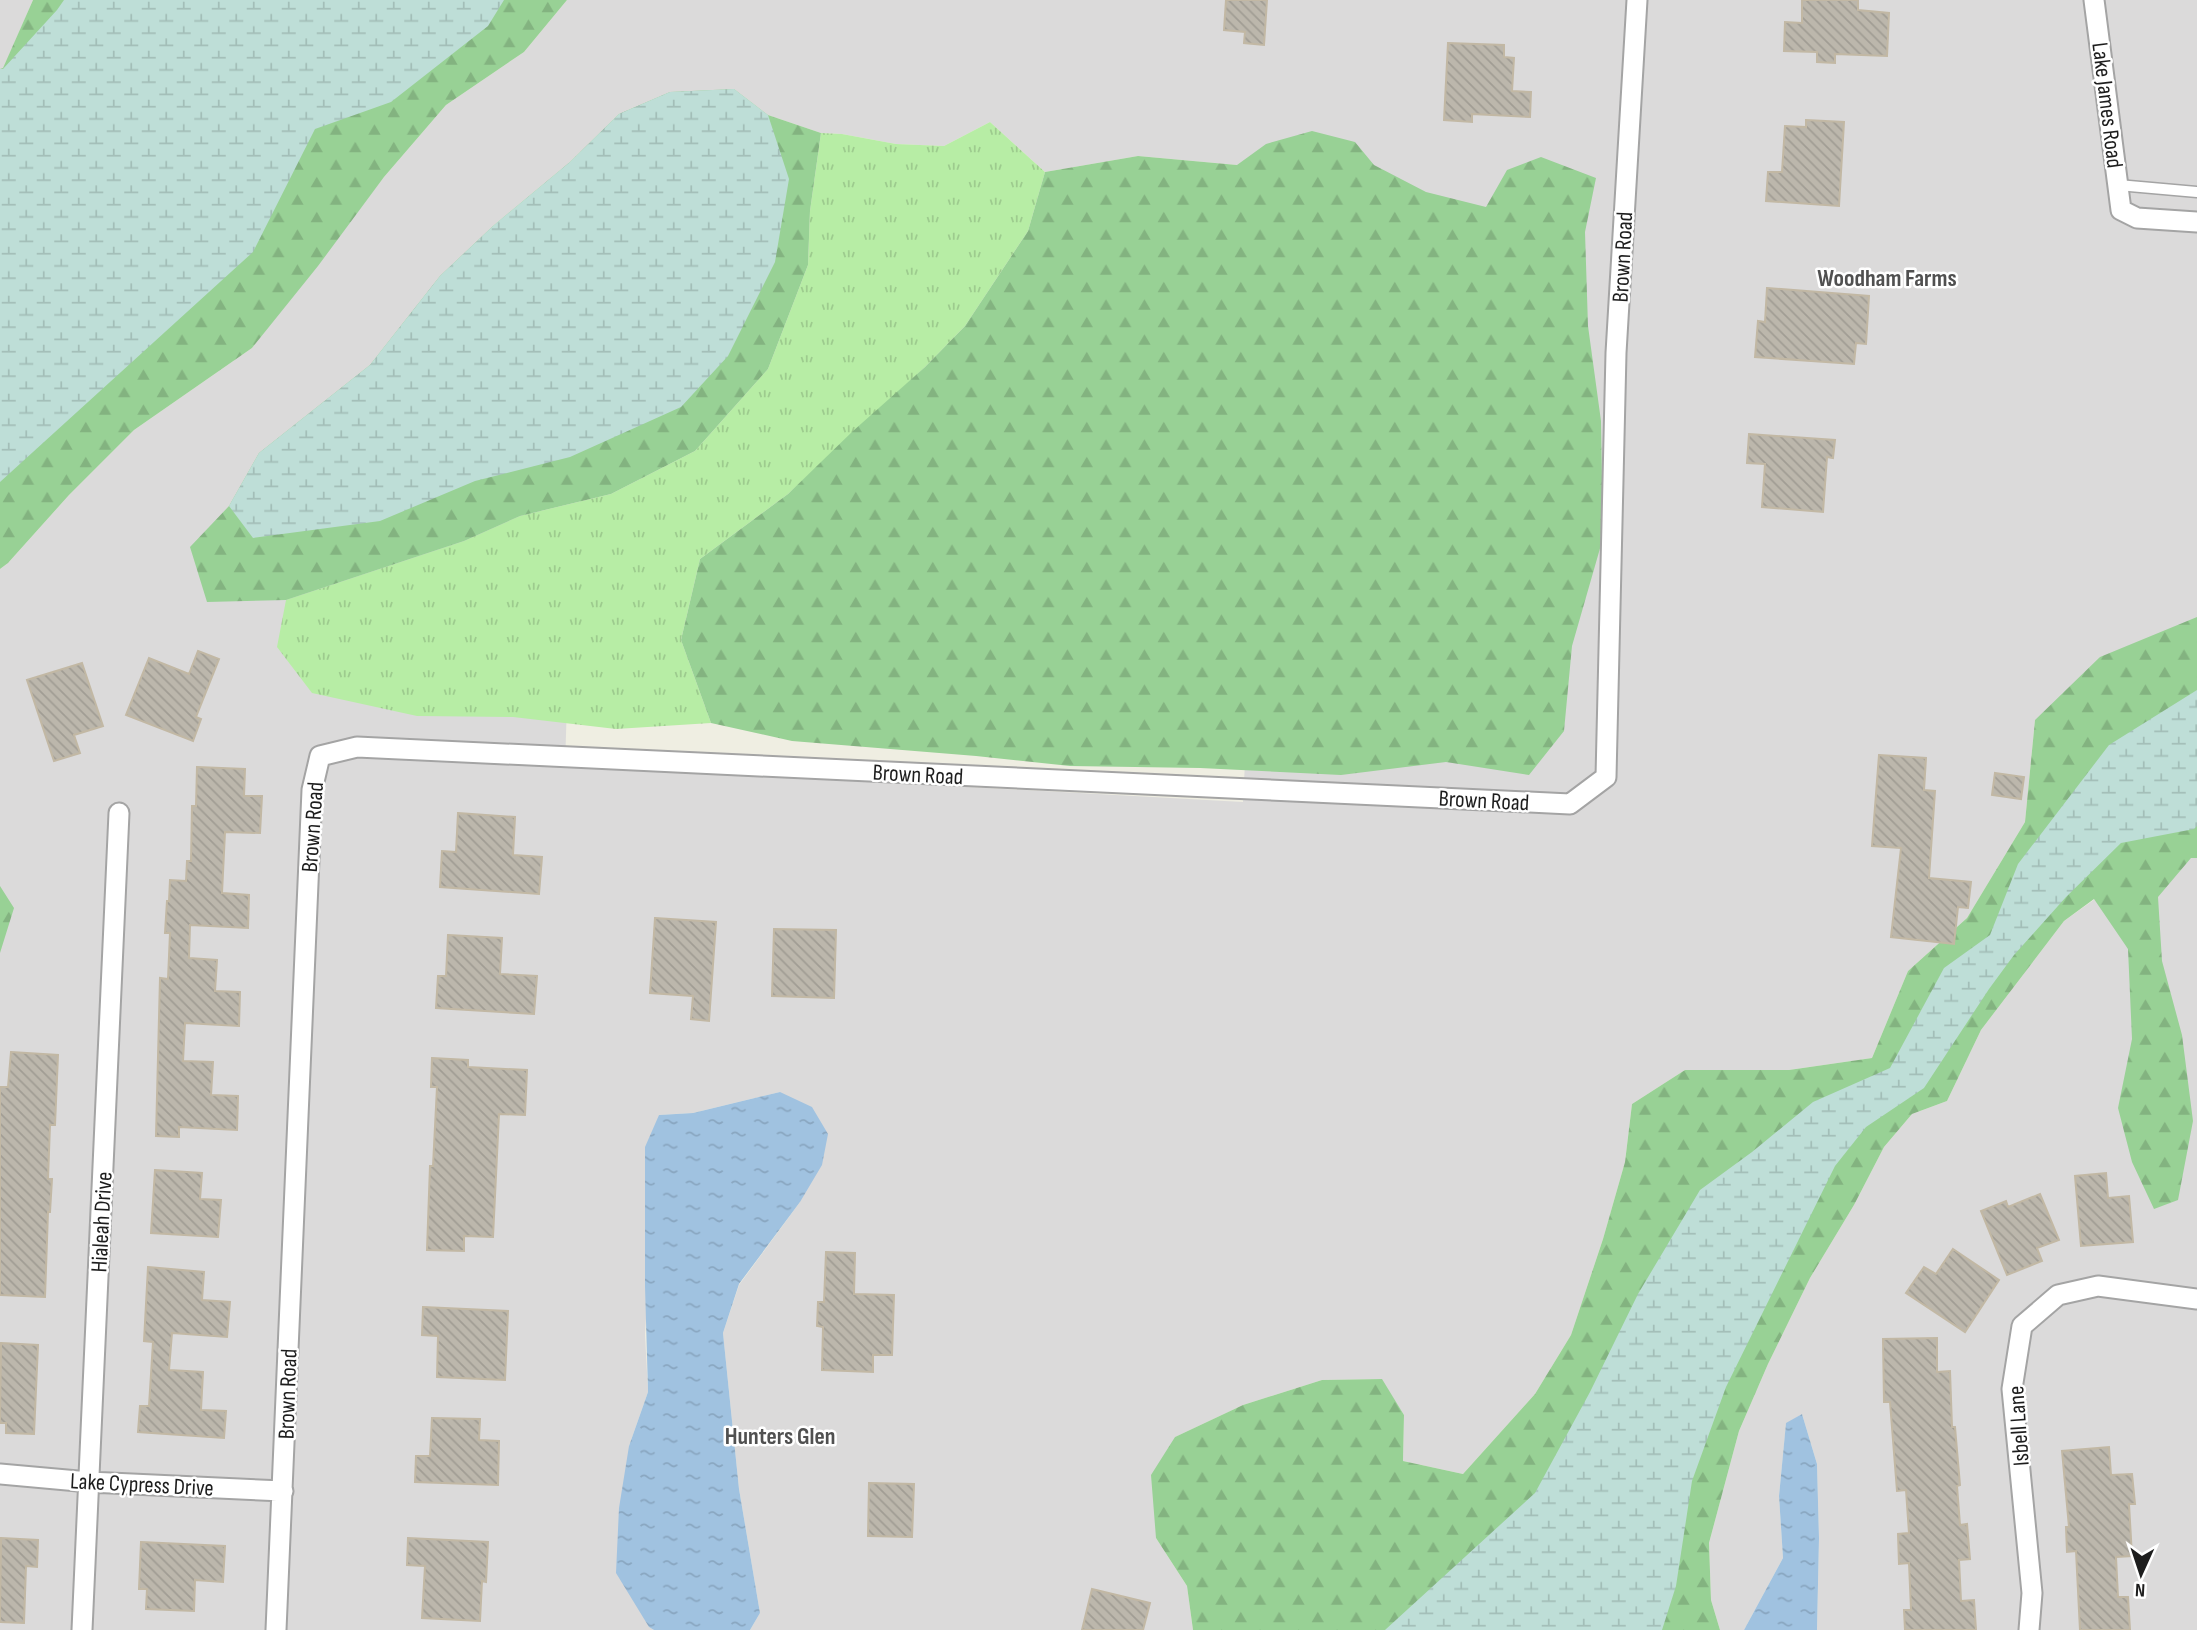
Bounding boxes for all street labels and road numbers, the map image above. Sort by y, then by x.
street label: Lake James Road [2085,41,2129,170]
street label: Brown Road [1607,211,1639,303]
street label: Brown Road [872,759,964,791]
street label: Brown Road [296,781,330,873]
street label: Brown Road [1438,785,1530,817]
street label: Hialeah Drive [85,1171,119,1273]
street label: Brown Road [272,1348,304,1440]
street label: Isbell Lane [2002,1385,2036,1467]
street label: Lake Cypress Drive [69,1467,214,1503]

